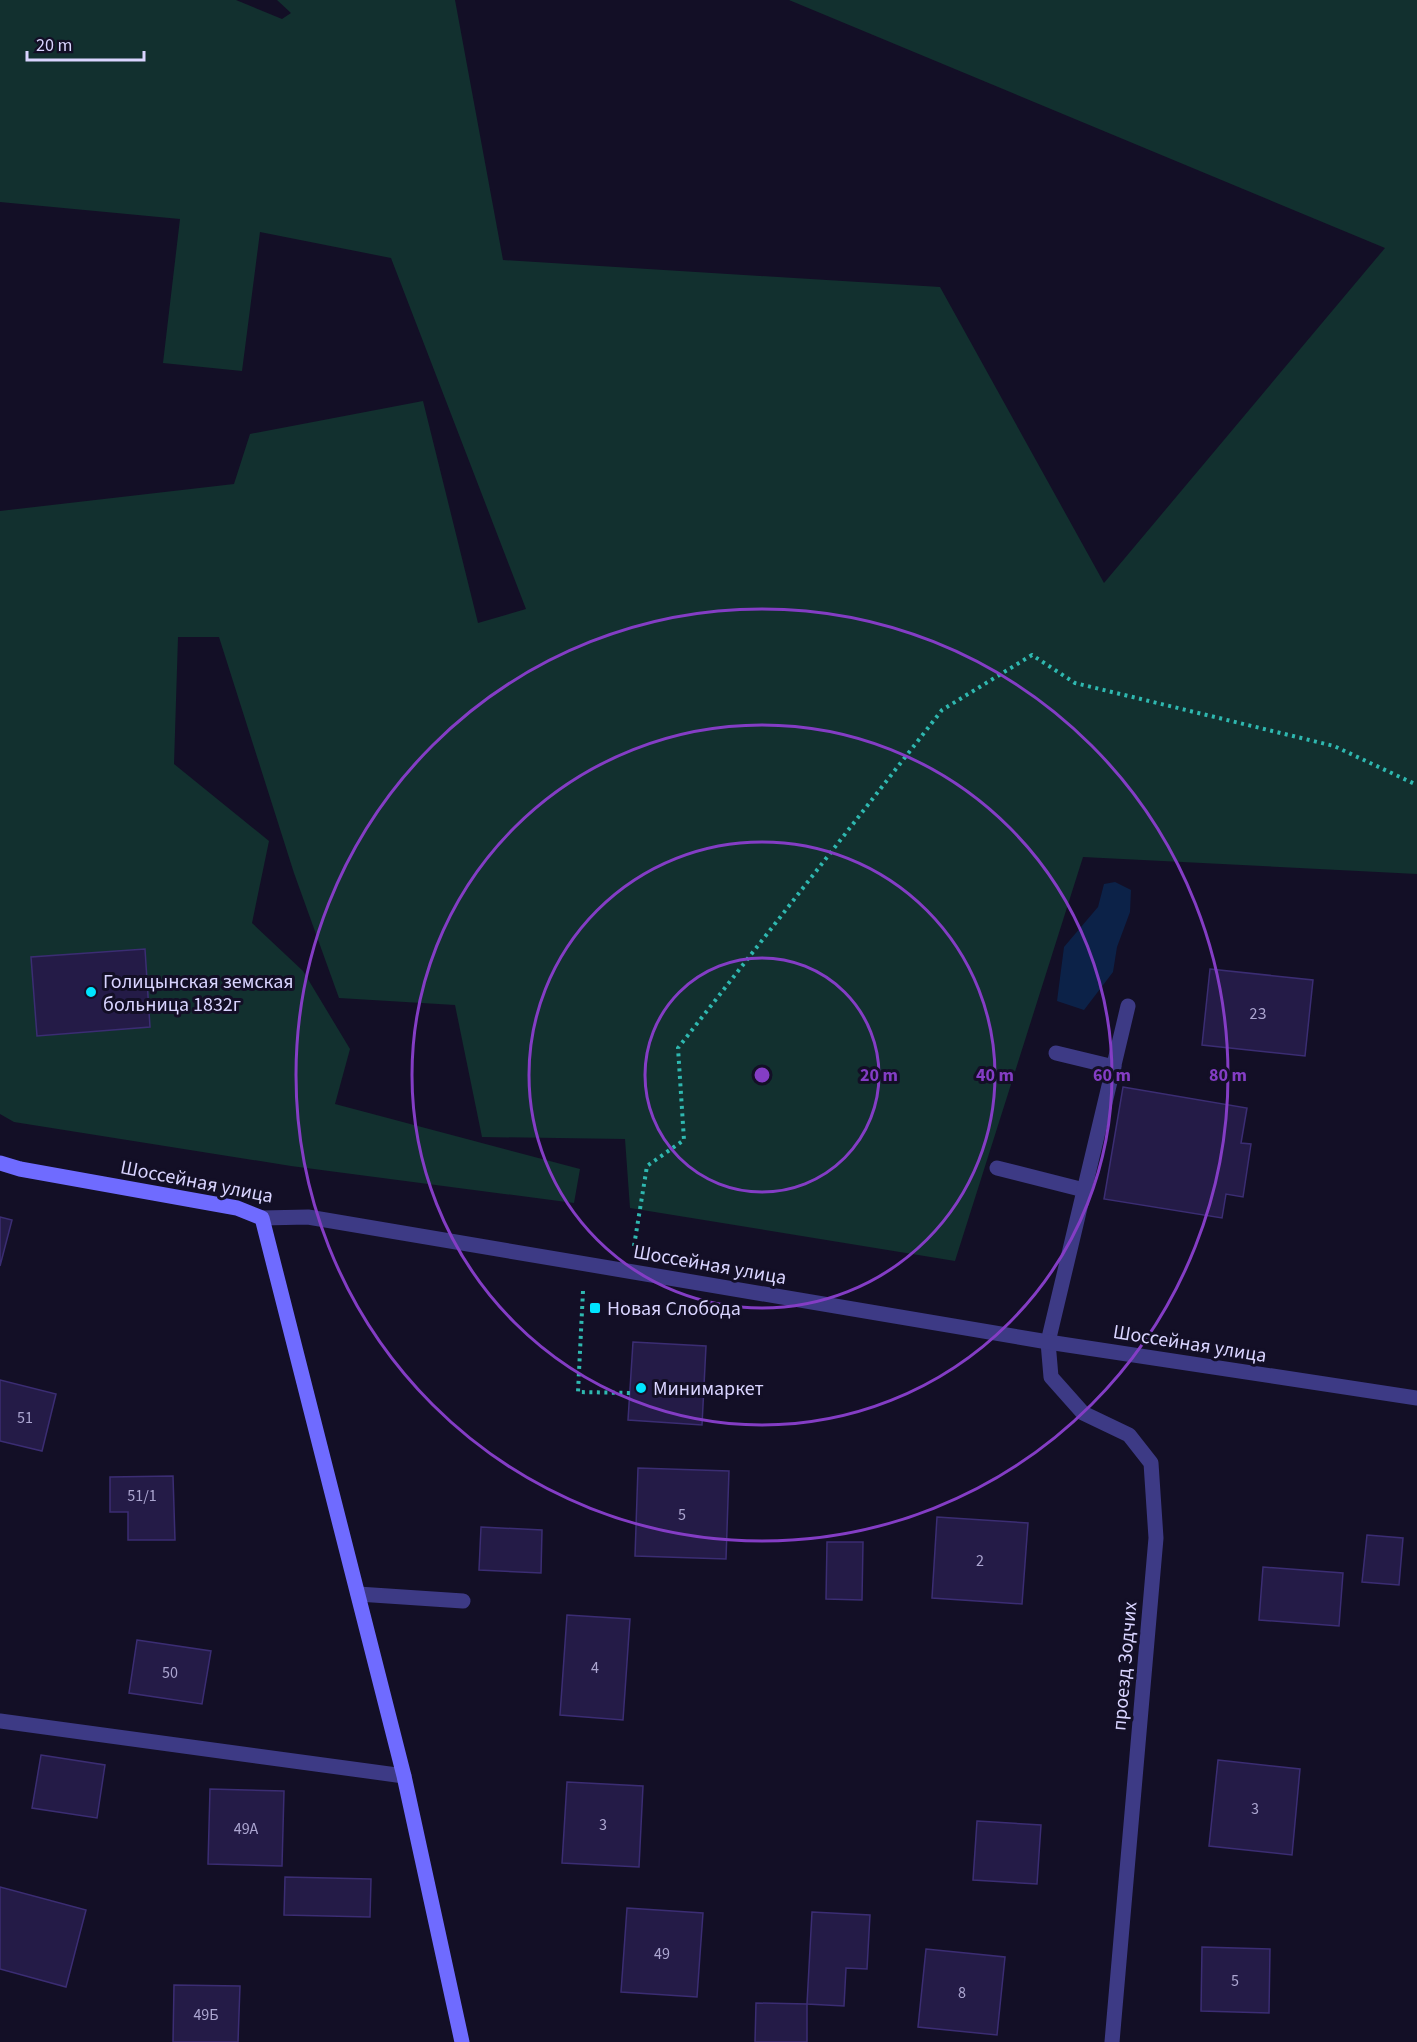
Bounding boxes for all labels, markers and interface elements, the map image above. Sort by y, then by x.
scale bar [27,24,144,62]
text: 20 m [36,33,72,58]
place label: Голицынская земская больница 1832г [103,968,294,1019]
marker: Голицынская земская больница 1832г [84,985,98,999]
house number: 2З [1250,1003,1267,1025]
text: 20 m [860,1063,898,1088]
text: 40 m [976,1063,1014,1088]
text: 60 m [1093,1063,1131,1088]
text: 80 m [1209,1063,1247,1088]
centre of rings [752,1065,772,1085]
street label: Шоссейная улица [118,1153,276,1211]
street label: Шоссейная улица [631,1238,789,1292]
place label: Новая Слобода [607,1295,741,1323]
marker: Новая Слобода [588,1301,602,1315]
street label: Шоссейная улица [1111,1318,1269,1370]
place label: Минимаркет [653,1375,764,1403]
marker: Минимаркет [634,1381,648,1395]
house number: 51 [17,1407,33,1429]
house number: 51/1 [127,1485,157,1507]
house number: 5 [678,1504,686,1526]
house number: 2 [976,1550,984,1572]
street label: проезд Зодчих [1105,1600,1145,1732]
house number: 4 [591,1657,599,1679]
house number: 50 [162,1662,178,1684]
house number: 3 [1251,1798,1259,1820]
house number: 3 [599,1814,607,1836]
house number: 49А [234,1818,259,1840]
house number: 49 [654,1943,670,1965]
house number: 5 [1231,1970,1239,1992]
house number: 8 [958,1982,966,2004]
house number: 49Б [193,2004,219,2026]

